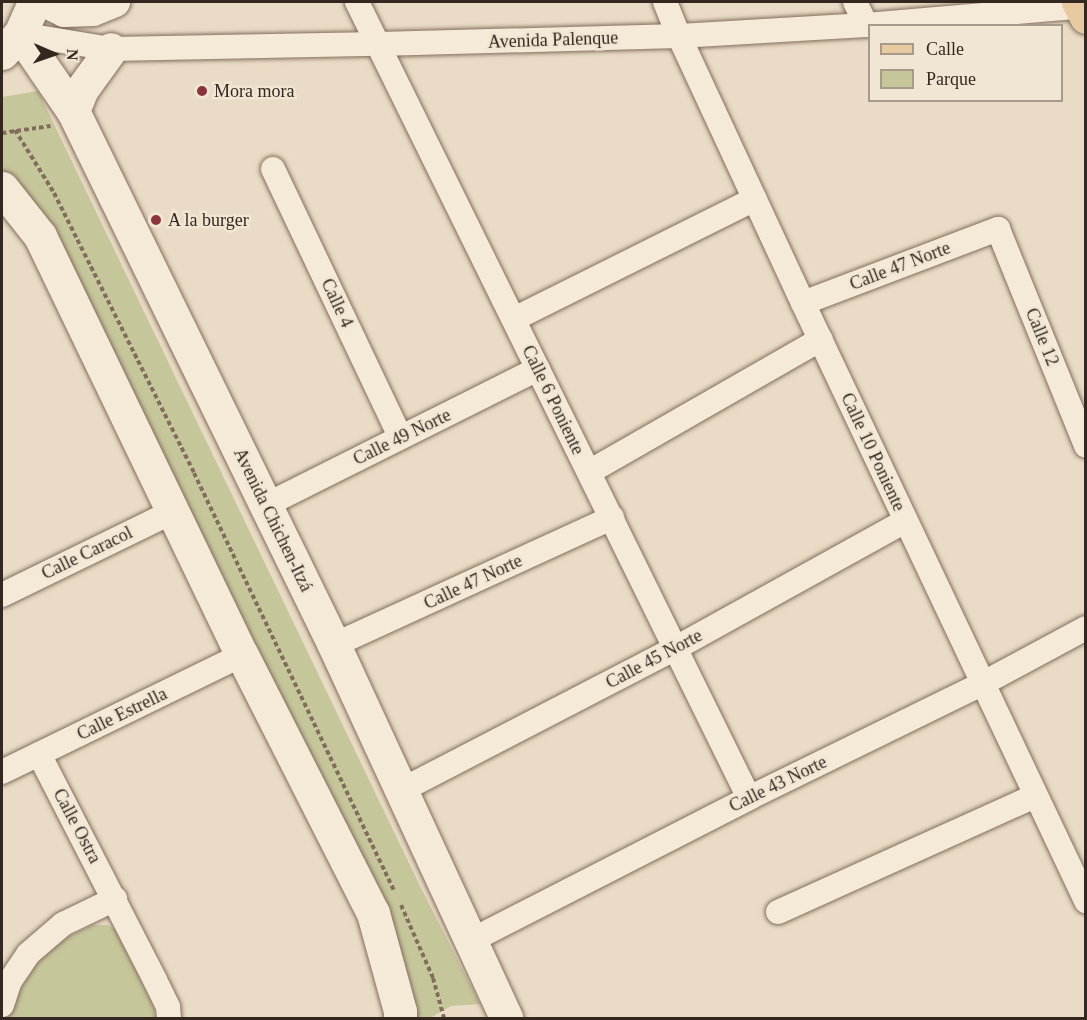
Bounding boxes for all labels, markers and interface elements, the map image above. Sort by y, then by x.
north arrow [24,24,84,84]
legend [868,24,1063,102]
street label: Avenida Palenque [488,27,618,53]
text: Calle [926,39,964,59]
text: N [64,49,81,61]
text: Parque [926,69,976,89]
place label: Mora mora [214,80,294,102]
marker: Mora mora [195,84,209,98]
place label: A la burger [168,209,250,231]
marker: A la burger [149,213,163,227]
street label: Calle 47 Norte [847,237,953,295]
street label: Calle 4 [316,275,358,331]
street label: Calle 12 [1021,305,1063,369]
street label: Calle 6 Poniente [517,342,589,458]
street label: Calle 10 Poniente [836,389,910,515]
street label: Calle 49 Norte [350,404,454,470]
street label: Avenida Chichen-Itzá [229,445,317,595]
street label: Calle Caracol [38,522,136,584]
street label: Calle 47 Norte [420,550,526,614]
street label: Calle 45 Norte [602,625,706,693]
street label: Calle Estrella [73,683,171,745]
street label: Calle 43 Norte [726,751,830,817]
street label: Calle Ostra [48,785,106,867]

